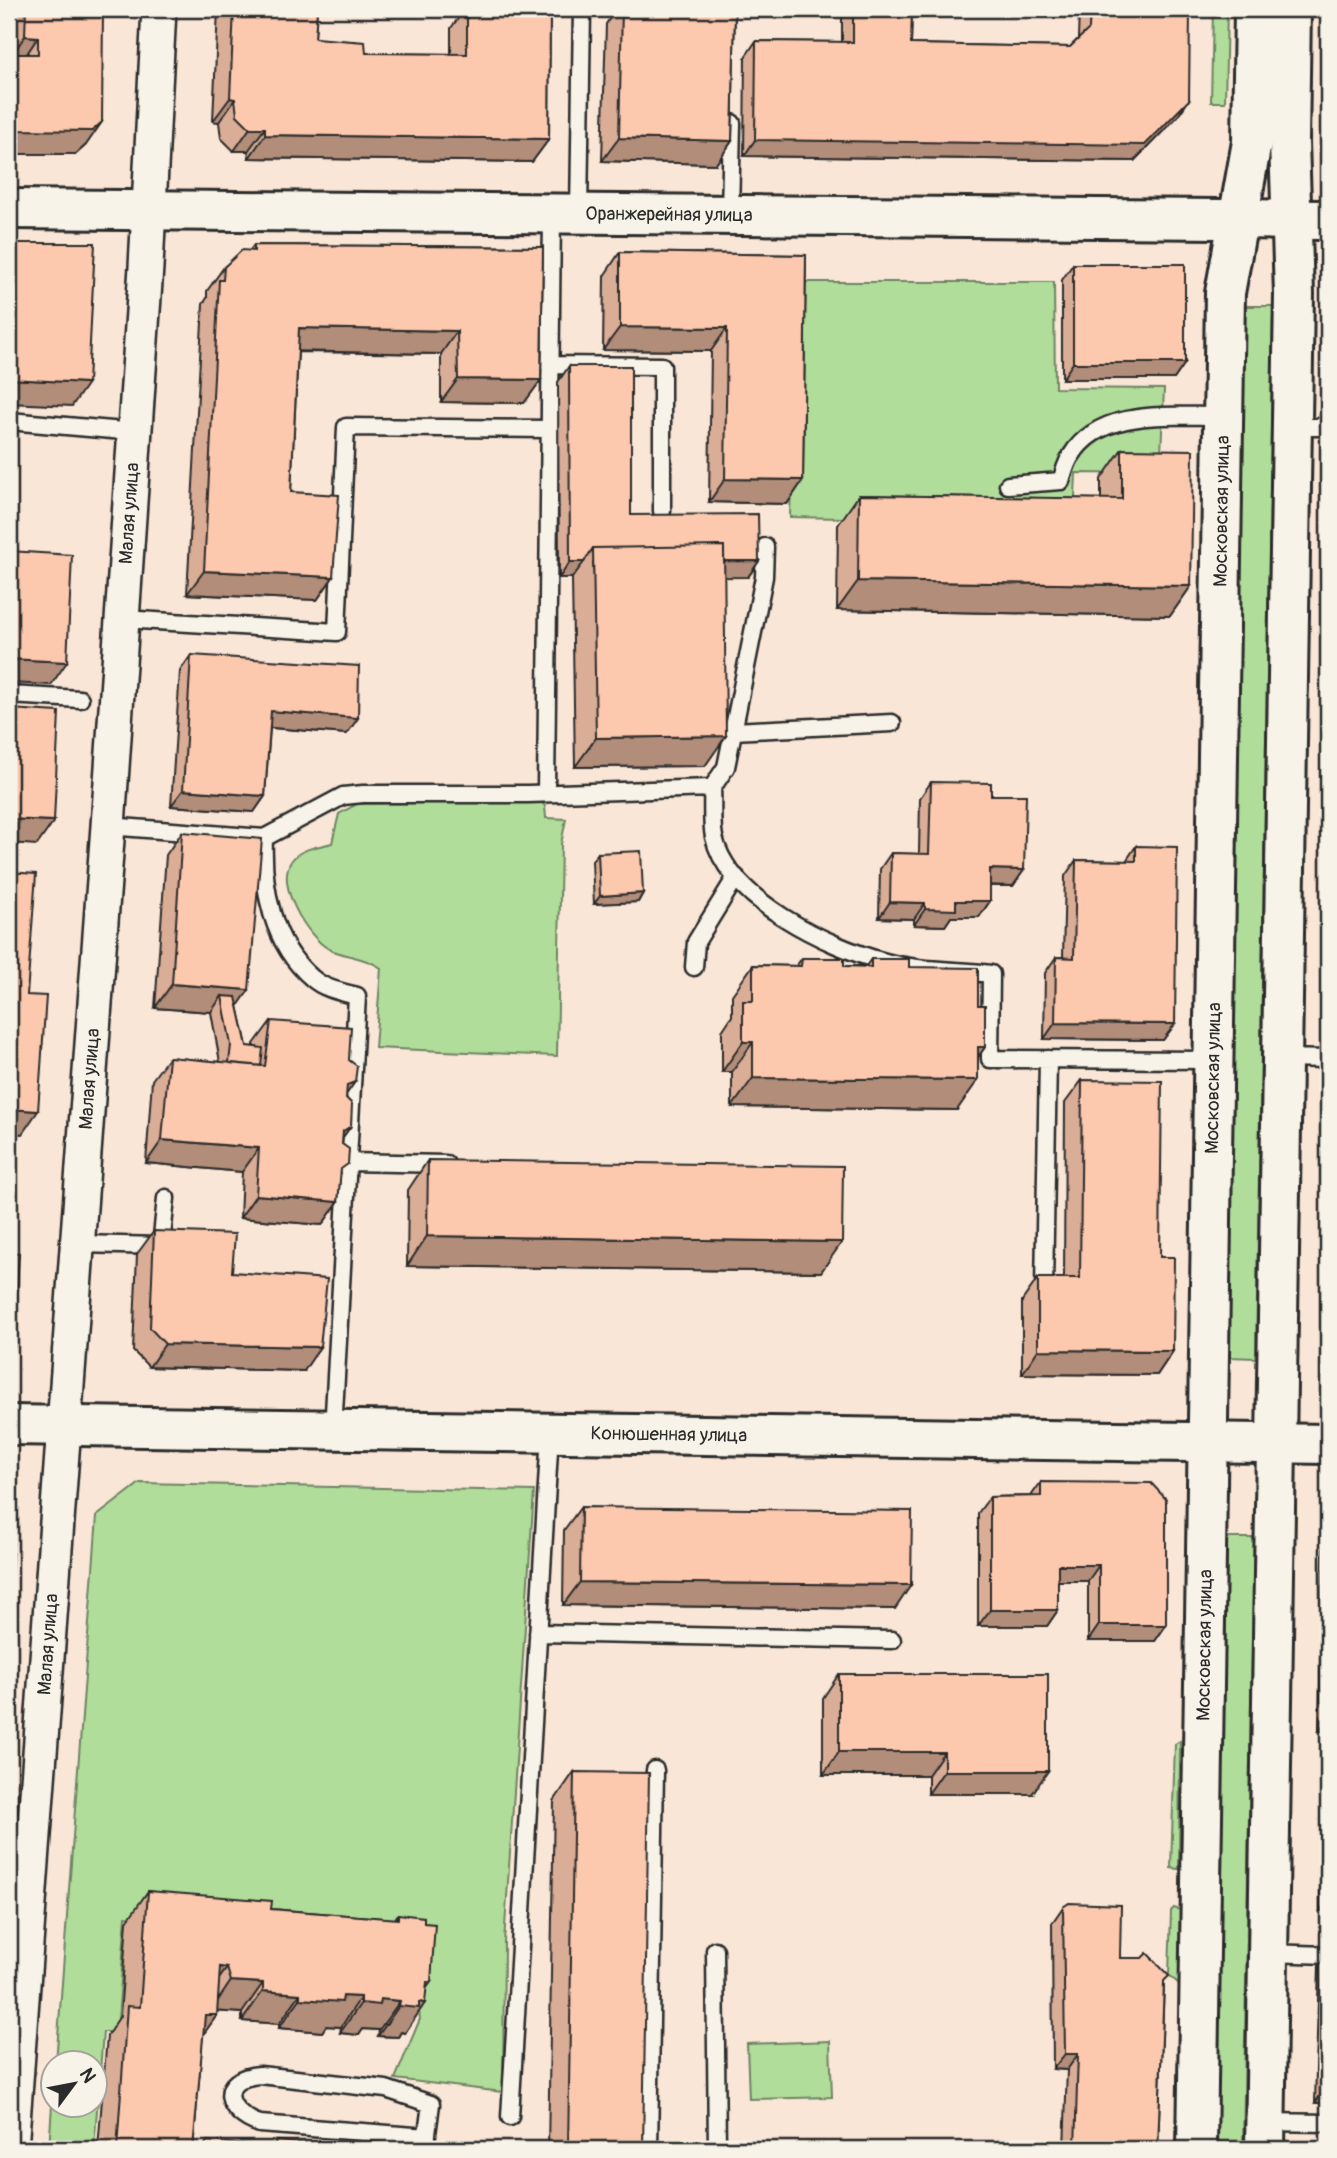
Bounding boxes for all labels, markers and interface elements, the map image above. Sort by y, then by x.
street label: Оранжерейная улица [585,202,753,227]
street label: Московская улица [1209,435,1235,587]
street label: Малая улица [114,462,145,565]
street label: Московская улица [1200,1002,1226,1154]
street label: Малая улица [74,1027,105,1131]
street label: Конюшенная улица [591,1421,748,1448]
street label: Московская улица [1191,1569,1218,1721]
street label: Малая улица [32,1593,64,1696]
north arrow [38,2050,108,2120]
text: N [74,2064,101,2087]

